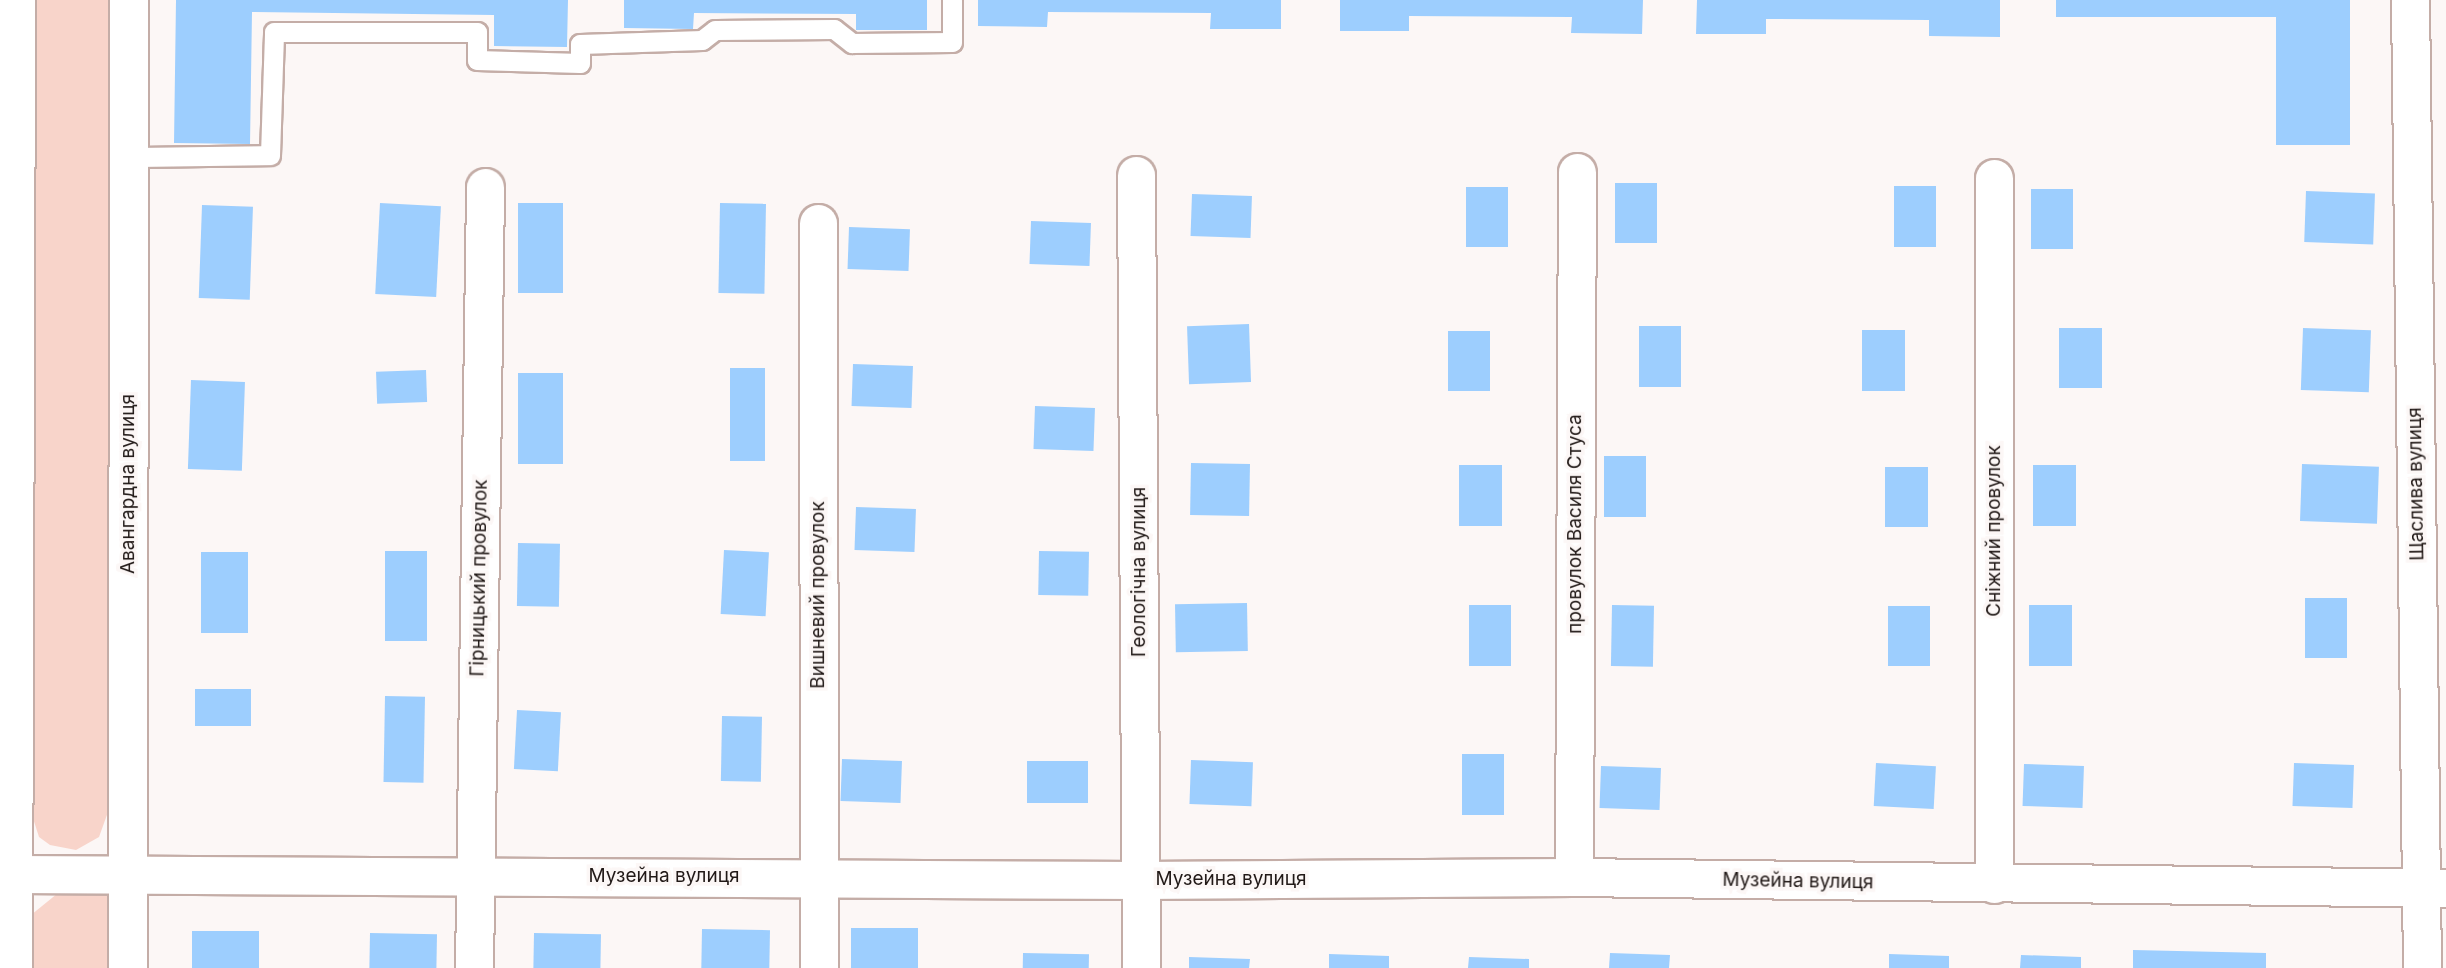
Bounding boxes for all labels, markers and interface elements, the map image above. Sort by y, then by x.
street label: Авангардна вулиця [117,394,139,574]
street label: Щаслива вулиця [2403,407,2429,561]
street label: провулок Василя Стуса [1564,414,1586,634]
street label: Сніжний провулок [1983,445,2005,617]
street label: Гірницький провулок [466,479,492,677]
street label: Геологічна вулиця [1128,487,1150,657]
street label: Вишневий провулок [807,501,829,689]
street label: Музейна вулиця [588,865,740,887]
street label: Музейна вулиця [1155,868,1307,890]
street label: Музейна вулиця [1722,868,1874,894]

